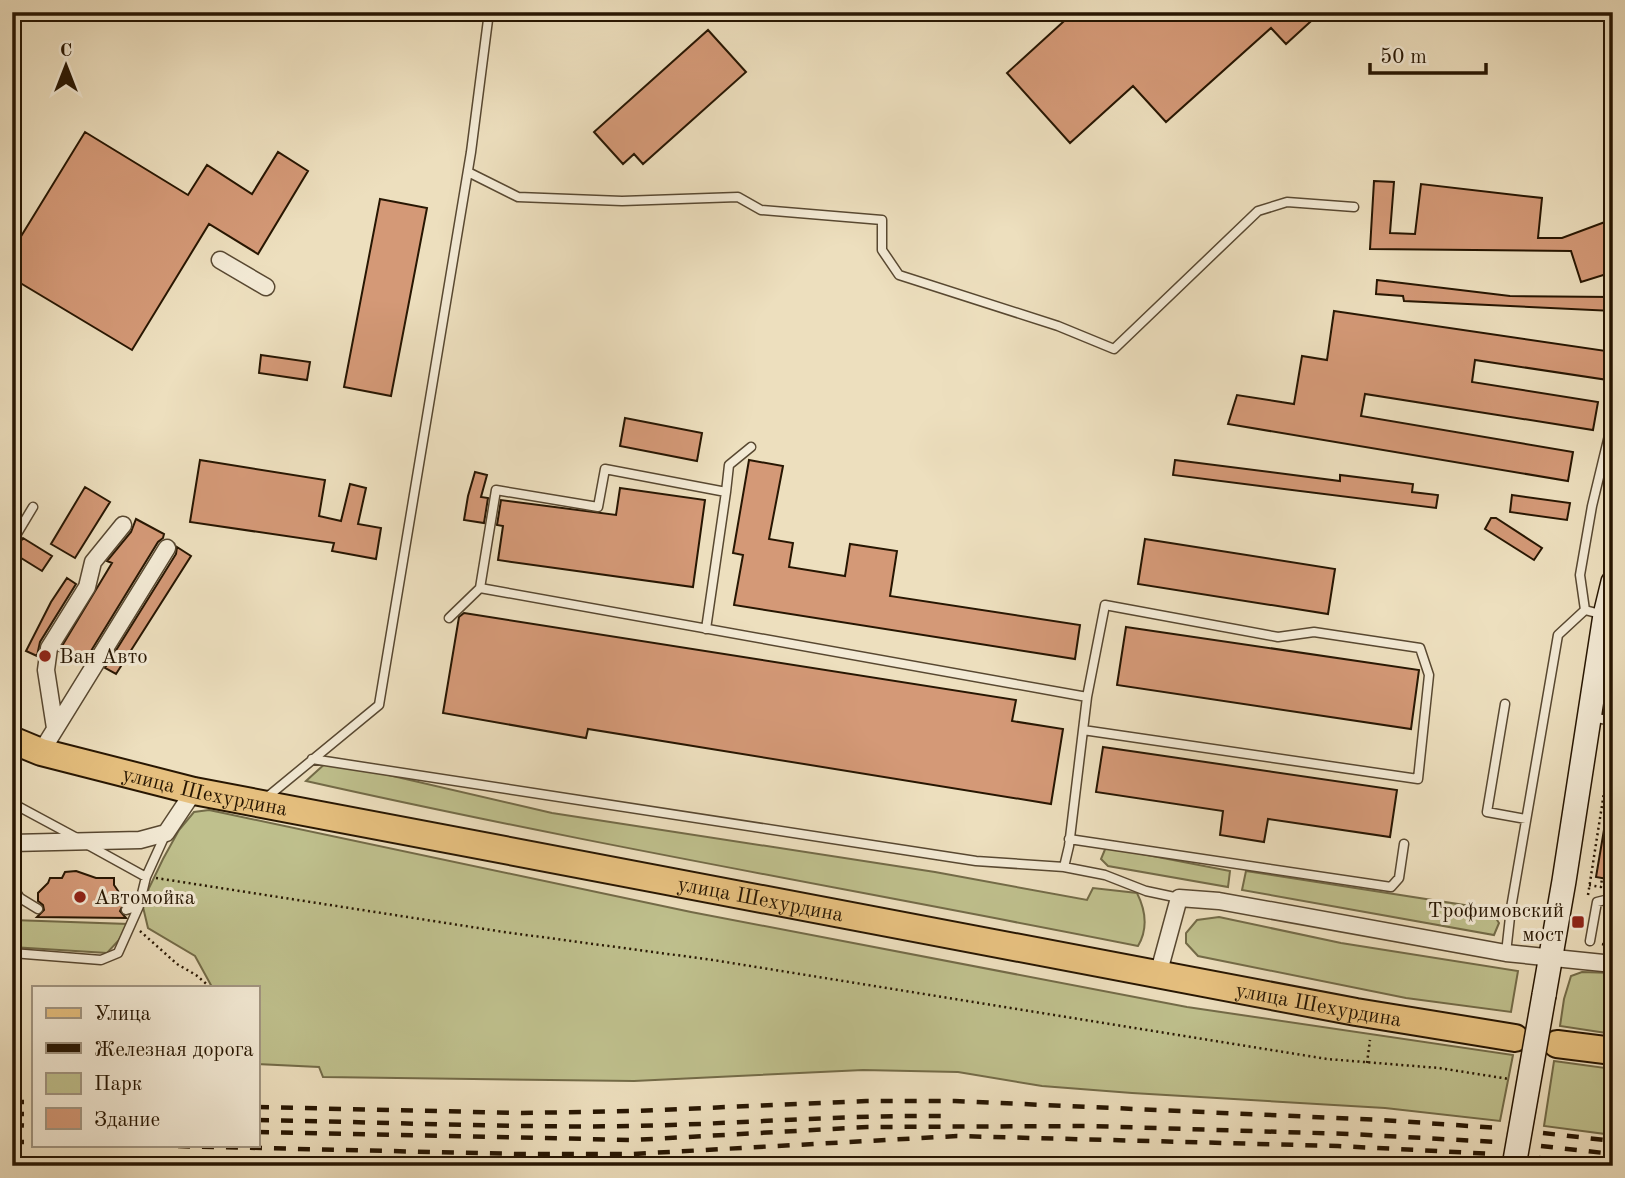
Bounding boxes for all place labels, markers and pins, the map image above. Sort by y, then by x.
place label: Ван Авто [59,647,148,668]
marker: Ван Авто [37,648,53,664]
place label: Автомойка [94,888,195,909]
marker: Автомойка [72,889,88,905]
place label: Трофимовский мост [1428,901,1564,946]
marker: Трофимовский мост [1570,914,1586,930]

